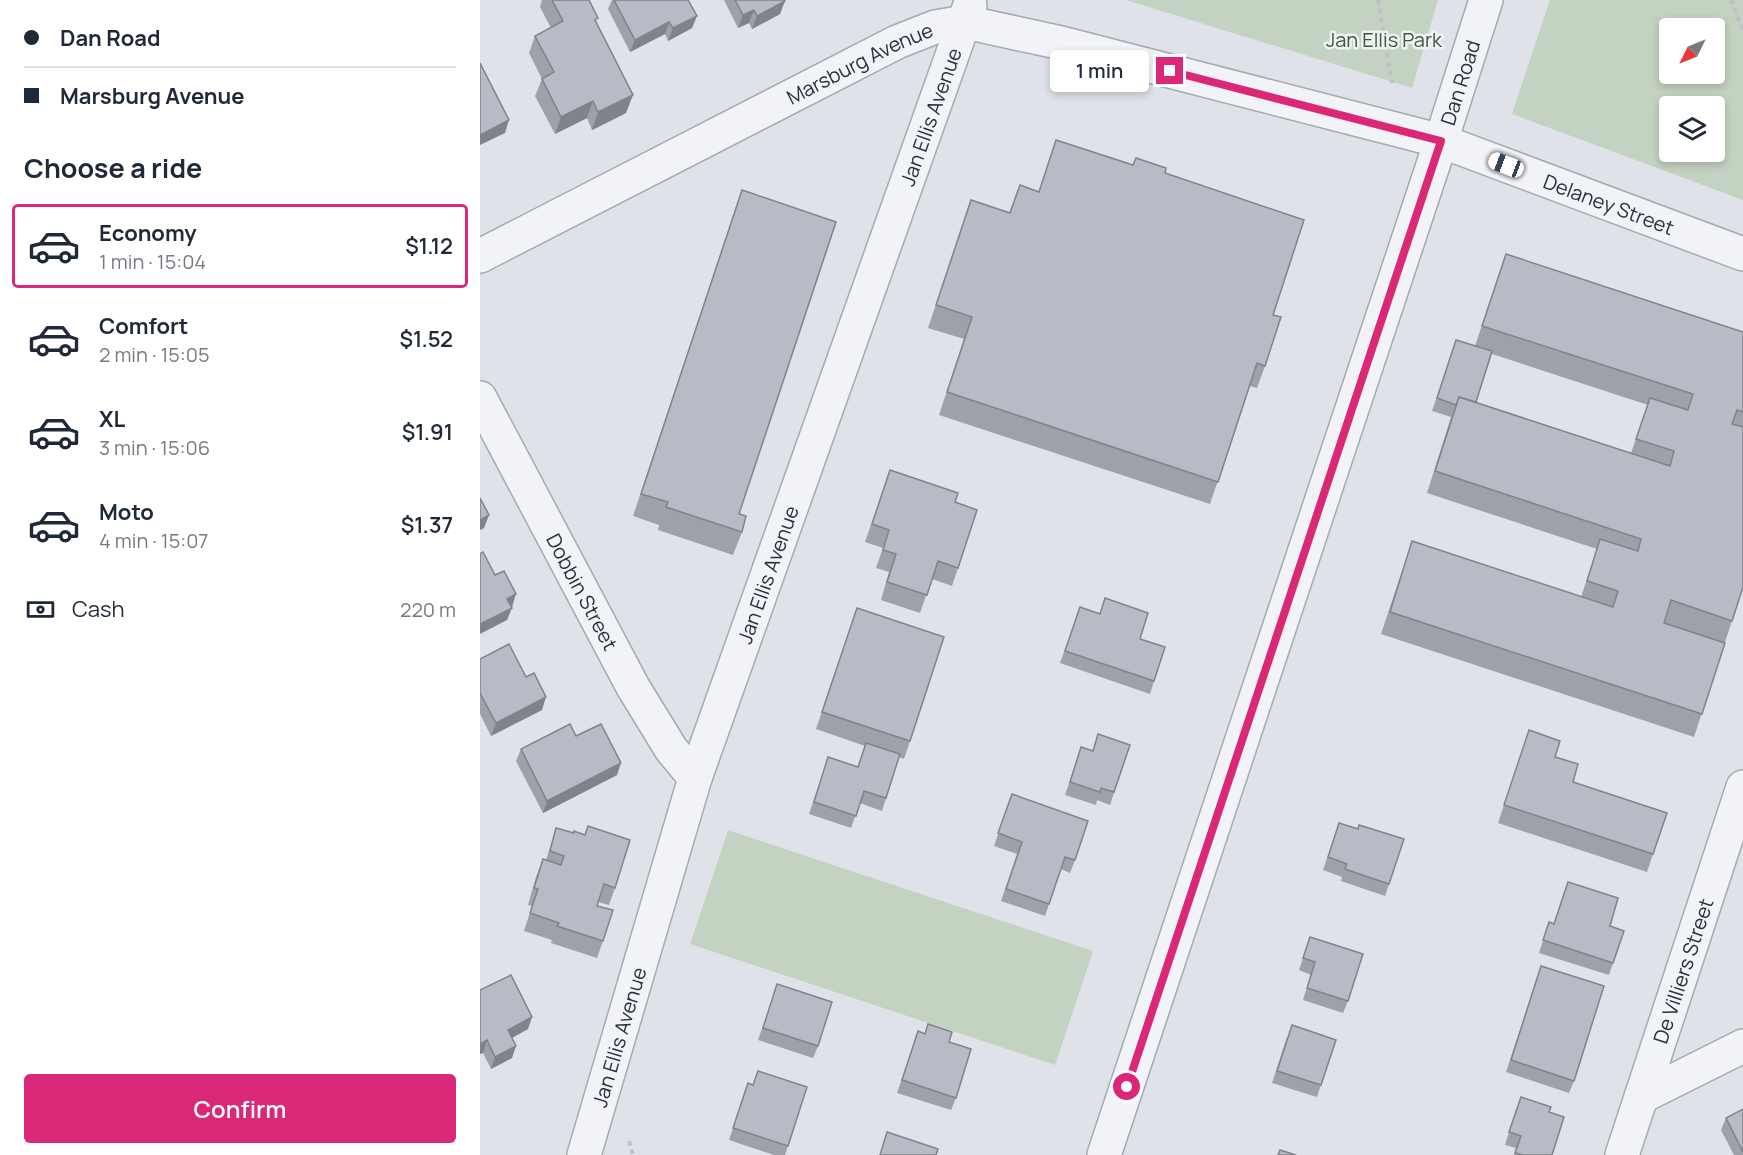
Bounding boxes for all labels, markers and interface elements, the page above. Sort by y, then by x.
street label: Marsburg Avenue [782,16,937,110]
north arrow [1659,18,1725,84]
map controls [1659,18,1725,162]
text: Dan Road [60,23,161,53]
park label: Jan Ellis Park [1326,26,1443,53]
street label: Dan Road [1433,36,1486,128]
street label: Jan Ellis Avenue [893,44,967,189]
callout: 1 min [1050,50,1149,92]
text: 1 min [1076,57,1123,84]
route end [1156,57,1183,84]
text: Marsburg Avenue [60,81,245,111]
button: layers [1659,96,1725,162]
text: Choose a ride [24,149,202,186]
car [1486,150,1526,180]
street label: Delaney Street [1540,167,1678,241]
text: Economy [99,218,197,248]
icon: car [27,219,81,273]
text: $1.12 [405,231,453,261]
text: 1 min · 15:04 [99,248,206,275]
text: Comfort [99,311,188,341]
icon: car [27,312,81,366]
text: $1.52 [400,324,453,354]
text: 2 min · 15:05 [99,341,210,368]
text: XL [99,404,125,434]
icon: car [27,405,81,459]
text: $1.91 [402,417,453,447]
text: 3 min · 15:06 [99,434,210,461]
text: Moto [99,497,154,527]
icon: car [27,498,81,552]
street label: Jan Ellis Avenue [730,502,804,647]
text: $1.37 [401,510,453,540]
text: 4 min · 15:07 [99,527,208,554]
street label: Dobbin Street [541,529,624,655]
icon: cash [24,593,57,626]
text: Cash [72,594,125,624]
text: 220 m [400,596,456,623]
street label: De Villiers Street [1646,895,1719,1047]
street label: Jan Ellis Avenue [585,964,652,1110]
route start [1113,1073,1140,1100]
button: Confirm [24,1074,456,1143]

